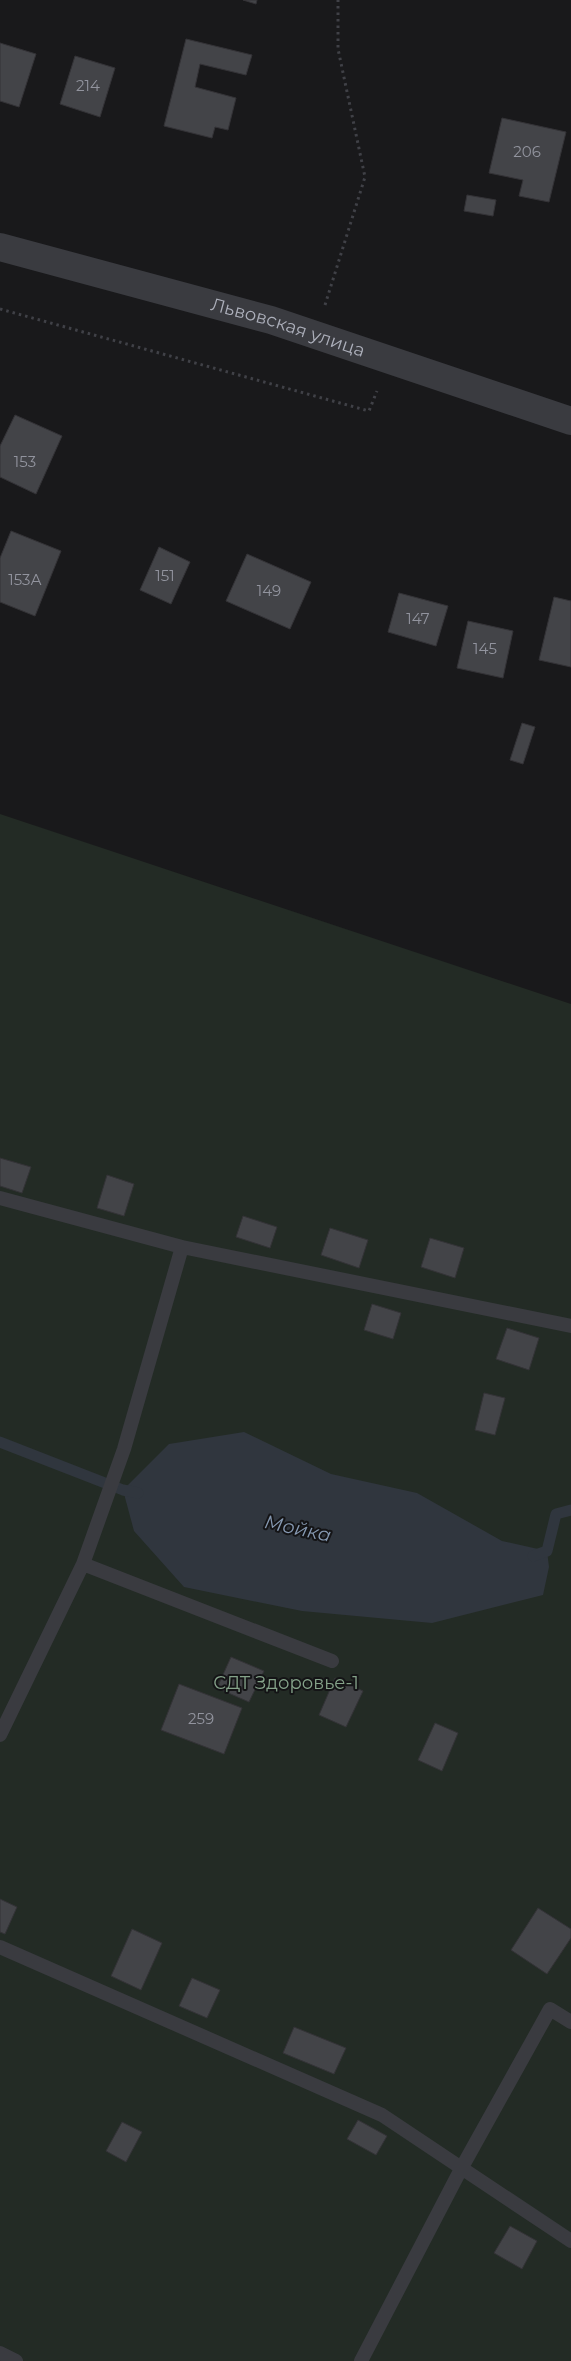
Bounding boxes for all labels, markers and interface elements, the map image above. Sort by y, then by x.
house number: 214 [76,76,100,95]
house number: 206 [513,142,541,161]
street label: Львовская улица [208,293,368,362]
house number: 153 [14,452,36,471]
house number: 151 [155,566,175,585]
house number: 153А [8,570,42,589]
house number: 149 [257,581,281,600]
house number: 147 [406,609,430,628]
house number: 145 [473,639,497,658]
water label: Мойка [263,1510,333,1547]
park label: СДТ Здоровье-1 [213,1672,359,1694]
house number: 259 [188,1709,214,1728]

